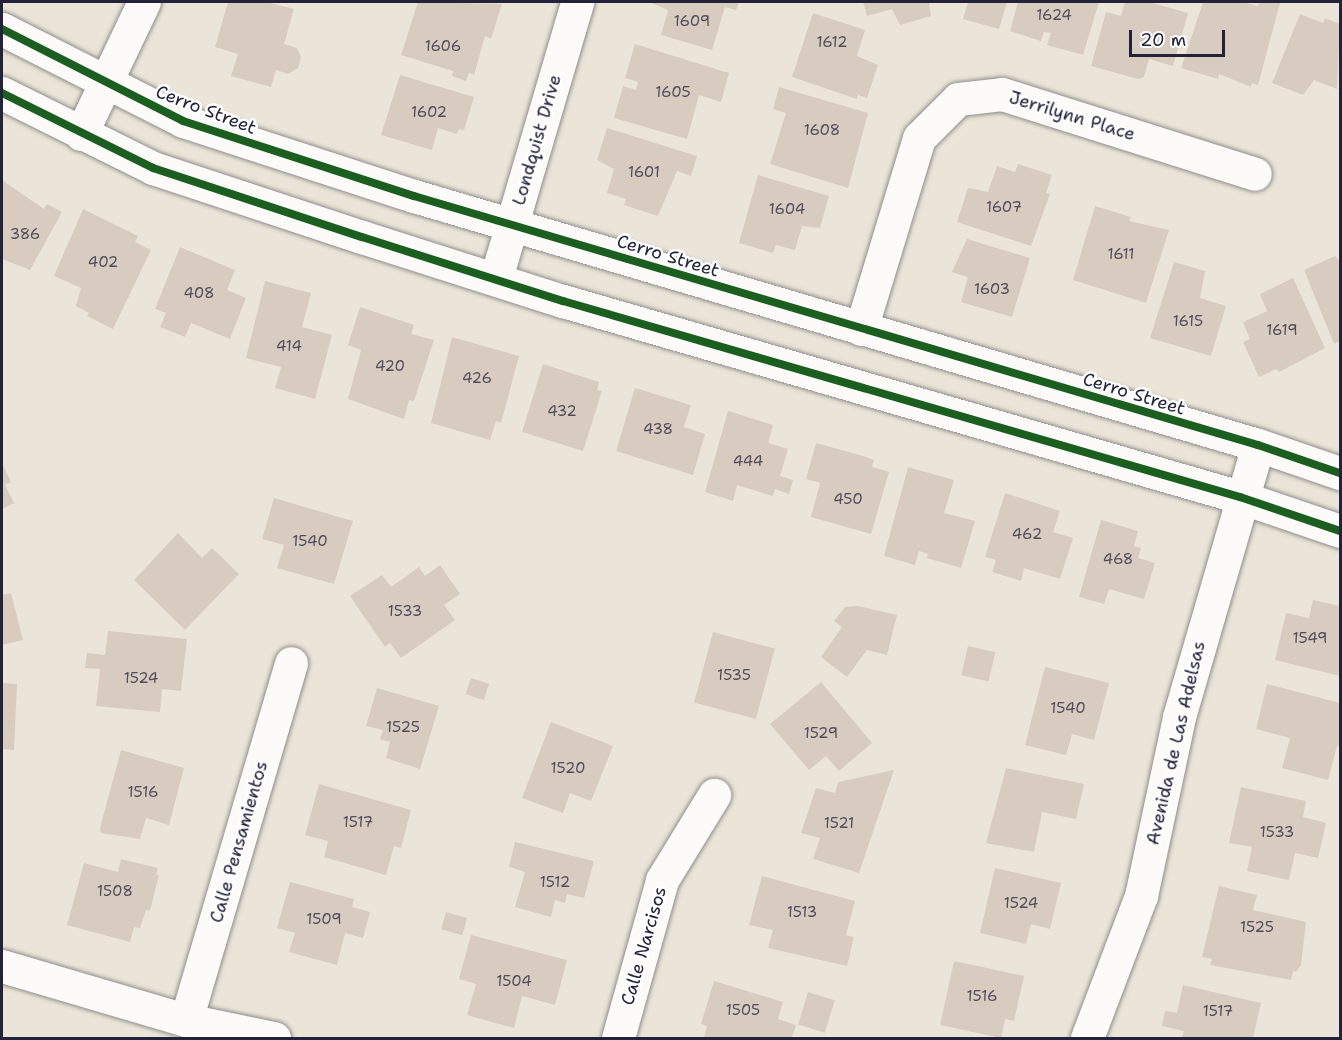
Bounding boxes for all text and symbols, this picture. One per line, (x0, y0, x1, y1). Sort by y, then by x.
house number: 1624 (1036, 7, 1072, 25)
house number: 1609 (674, 13, 710, 31)
scale bar (1132, 18, 1228, 56)
text: 20 m (1140, 28, 1186, 52)
house number: 1612 (816, 34, 848, 52)
house number: 1606 (425, 38, 461, 56)
street label: Londquist Drive (508, 72, 566, 208)
street label: Cerro Street (153, 81, 259, 139)
house number: 1605 (655, 84, 691, 102)
street label: Jerrilynn Place (1006, 87, 1138, 145)
house number: 1602 (411, 104, 447, 122)
house number: 1608 (804, 122, 840, 140)
house number: 1601 (628, 164, 660, 182)
house number: 1607 (986, 199, 1022, 217)
house number: 1604 (769, 201, 805, 219)
house number: 386 (10, 226, 40, 244)
street label: Cerro Street (614, 230, 722, 282)
house number: 1611 (1107, 246, 1135, 264)
house number: 402 (88, 254, 118, 272)
house number: 1603 (974, 281, 1010, 299)
house number: 408 (183, 285, 215, 303)
house number: 1615 (1173, 313, 1203, 331)
house number: 1619 (1266, 322, 1298, 340)
house number: 414 (276, 338, 302, 356)
house number: 420 (375, 358, 405, 376)
street label: Cerro Street (1080, 368, 1188, 420)
house number: 426 (462, 370, 492, 388)
house number: 432 (547, 403, 577, 421)
house number: 438 (643, 421, 673, 439)
house number: 444 (733, 453, 763, 471)
house number: 450 (833, 491, 863, 509)
house number: 462 (1012, 526, 1042, 544)
house number: 1540 (292, 533, 328, 551)
house number: 468 (1103, 551, 1133, 569)
house number: 1533 (388, 603, 422, 621)
house number: 1549 (1292, 630, 1328, 648)
street label: Avenida de Las Adelsas (1142, 639, 1210, 847)
house number: 1535 (717, 667, 751, 685)
house number: 1524 (124, 670, 158, 688)
house number: 1540 (1050, 700, 1086, 718)
house number: 1525 (386, 719, 420, 737)
house number: 1529 (804, 725, 838, 743)
street label: Calle Pensamientos (206, 759, 272, 925)
house number: 1520 (551, 760, 585, 778)
house number: 1516 (128, 784, 158, 802)
house number: 1517 (343, 814, 373, 832)
house number: 1521 (824, 815, 854, 833)
house number: 1533 (1260, 824, 1294, 842)
house number: 1512 (540, 874, 570, 892)
house number: 1508 (97, 883, 133, 901)
street label: Calle Narcisos (617, 884, 671, 1008)
house number: 1524 (1004, 895, 1038, 913)
house number: 1513 (787, 904, 817, 922)
house number: 1509 (306, 911, 342, 929)
house number: 1525 (1240, 919, 1274, 937)
house number: 1504 (496, 973, 532, 991)
house number: 1516 (967, 988, 997, 1006)
house number: 1505 (726, 1002, 760, 1020)
house number: 1517 (1203, 1003, 1233, 1021)

